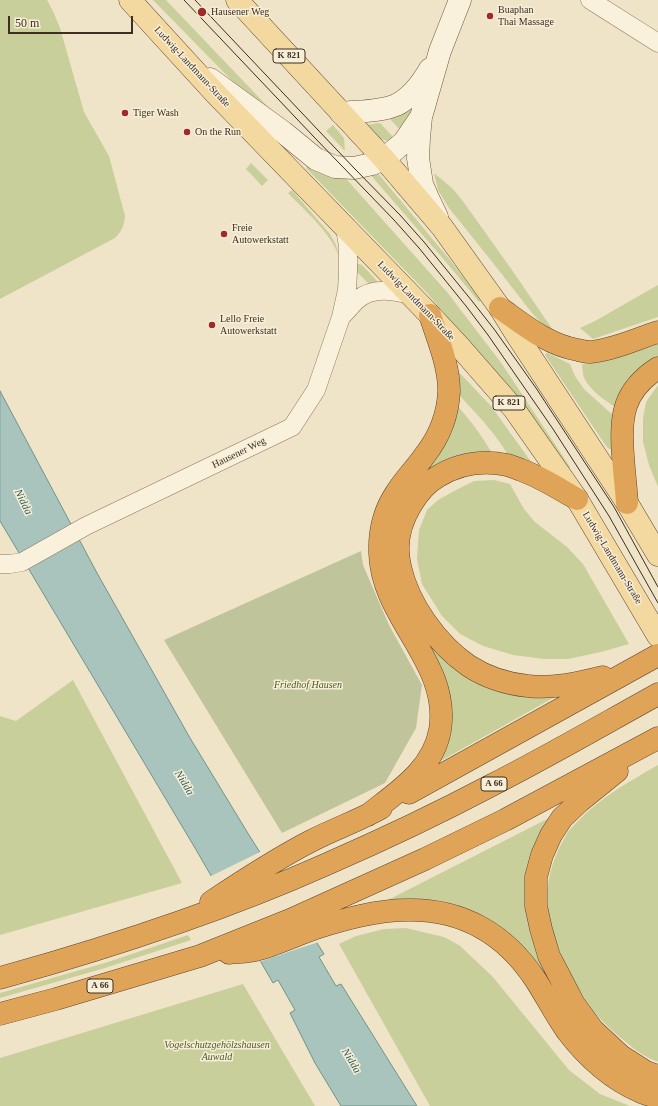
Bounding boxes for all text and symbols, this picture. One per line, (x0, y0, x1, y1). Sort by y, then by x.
place label: Buaphan Thai Massage (498, 4, 554, 28)
marker: Hausener Weg (196, 6, 208, 18)
place label: Hausener Weg (211, 6, 269, 18)
scale bar (10, 8, 135, 34)
marker: Buaphan Thai Massage (485, 11, 495, 21)
text: 50 m (15, 16, 39, 30)
street label: Ludwig-Landmann-Straße (151, 24, 233, 110)
road number: K 821 (273, 49, 305, 63)
place label: Tiger Wash (133, 107, 179, 119)
marker: Tiger Wash (120, 108, 130, 118)
place label: On the Run (195, 126, 241, 138)
marker: On the Run (182, 127, 192, 137)
place label: Freie Autowerkstatt (232, 222, 289, 246)
marker: Freie Autowerkstatt (219, 229, 229, 239)
street label: Ludwig-Landmann-Straße (375, 259, 457, 343)
place label: Lello Freie Autowerkstatt (220, 313, 277, 336)
marker: Lello Freie Autowerkstatt (207, 320, 217, 330)
road number: K 821 (493, 396, 525, 410)
street label: Hausener Weg (210, 435, 268, 471)
water label: Nidda (11, 487, 35, 517)
street label: Ludwig-Landmann-Straße (580, 509, 644, 607)
park label: Friedhof Hausen (274, 679, 342, 691)
water label: Nidda (171, 768, 197, 798)
road number: A 66 (481, 777, 507, 791)
road number: A 66 (87, 979, 113, 993)
park label: Vogelschutzgehölzshausen Auwald (164, 1039, 270, 1062)
water label: Nidda (338, 1046, 364, 1076)

